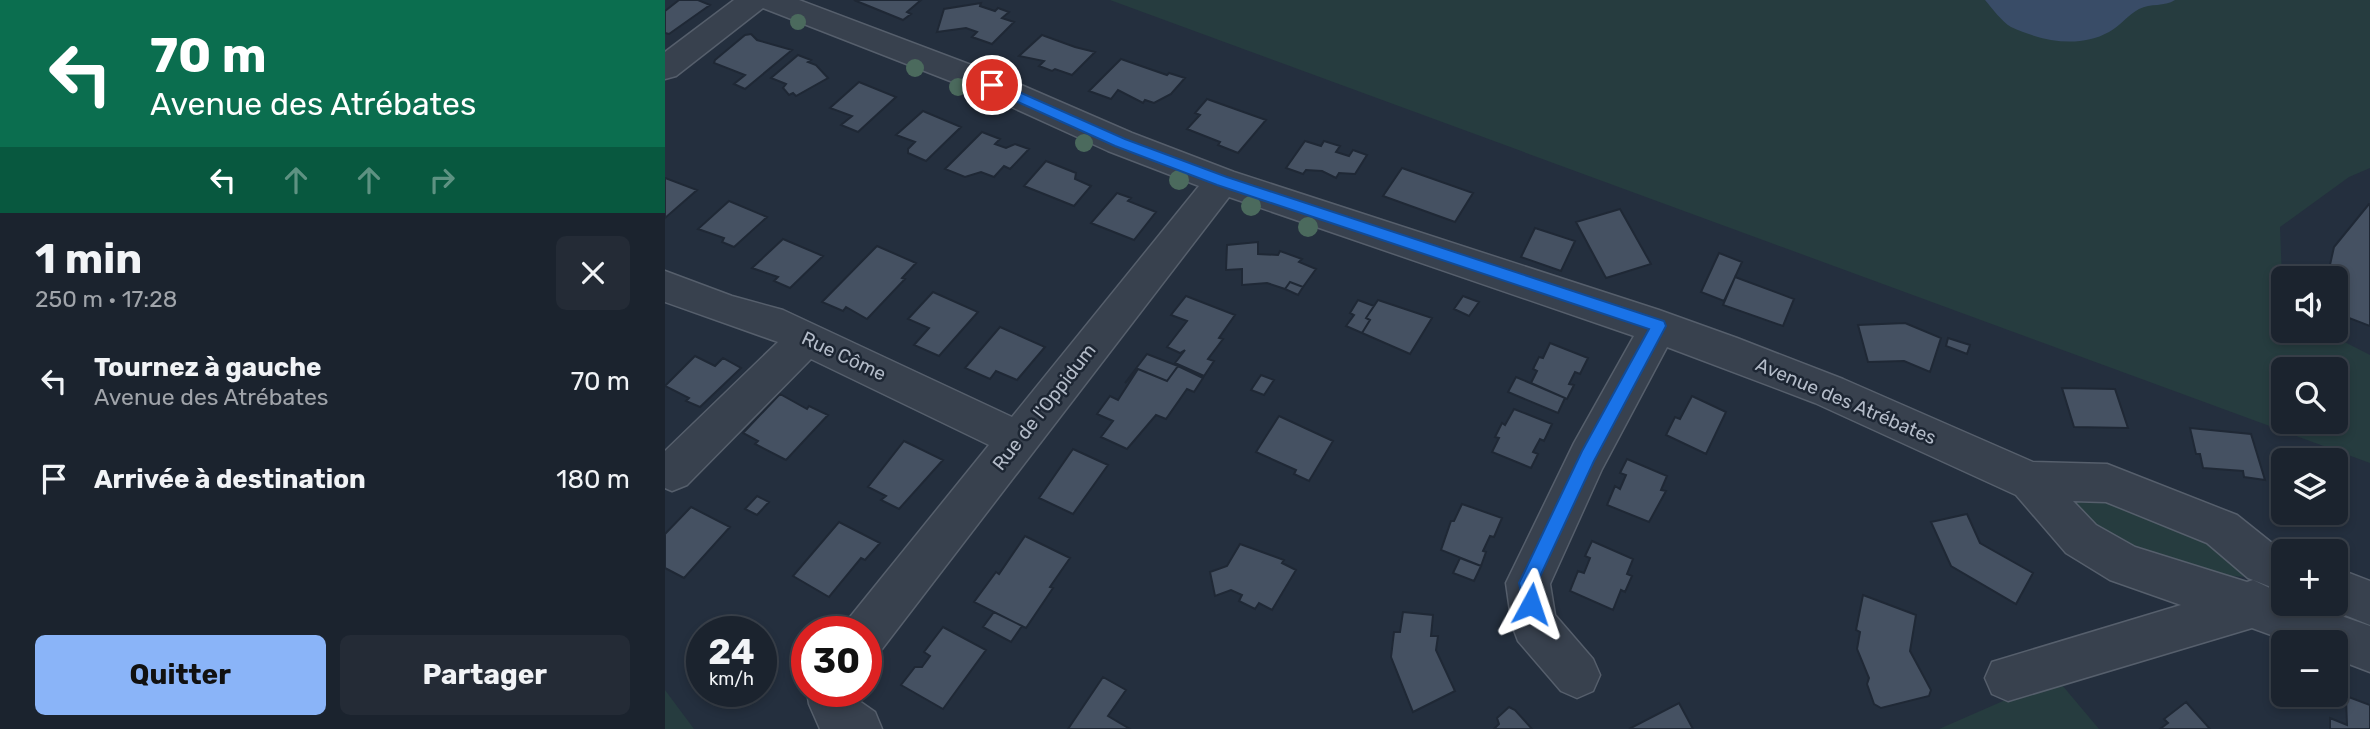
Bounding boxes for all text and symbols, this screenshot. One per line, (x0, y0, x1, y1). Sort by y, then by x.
text: 70 m (150, 26, 267, 84)
icon: left (35, 28, 126, 119)
pin (962, 55, 1022, 115)
icon: arrive (973, 66, 1011, 104)
text: Avenue des Atrébates (150, 85, 476, 123)
icon: left (204, 161, 242, 199)
icon: ahead (277, 161, 315, 199)
icon: ahead (350, 161, 388, 199)
icon: right (423, 161, 461, 199)
text: 1 min (35, 234, 142, 284)
button: close (556, 236, 630, 310)
map controls (2271, 266, 2348, 707)
button: sound (2271, 266, 2348, 343)
text: 250 m · 17:28 (35, 285, 177, 313)
street label: Rue Côme (798, 327, 890, 385)
street label: Rue de l'Oppidum (987, 339, 1101, 475)
text: Tournez à gauche (94, 352, 322, 383)
street label: Avenue des Atrébates (1752, 353, 1940, 449)
button: search (2271, 357, 2348, 434)
icon: left (35, 362, 73, 400)
text: 70 m (571, 366, 630, 397)
text: Avenue des Atrébates (94, 383, 329, 411)
button: layers (2271, 448, 2348, 525)
icon: arrive (35, 460, 73, 498)
text: Arrivée à destination (94, 464, 366, 495)
text: 180 m (556, 464, 630, 495)
button: + (2271, 539, 2348, 616)
position arrow (1494, 567, 1568, 641)
speed limit sign: 30 (791, 616, 882, 707)
button: − (2271, 630, 2348, 707)
text: 24 (708, 631, 755, 673)
button: Quitter (35, 635, 326, 715)
button: Partager (340, 635, 630, 715)
text: km/h (709, 668, 754, 690)

